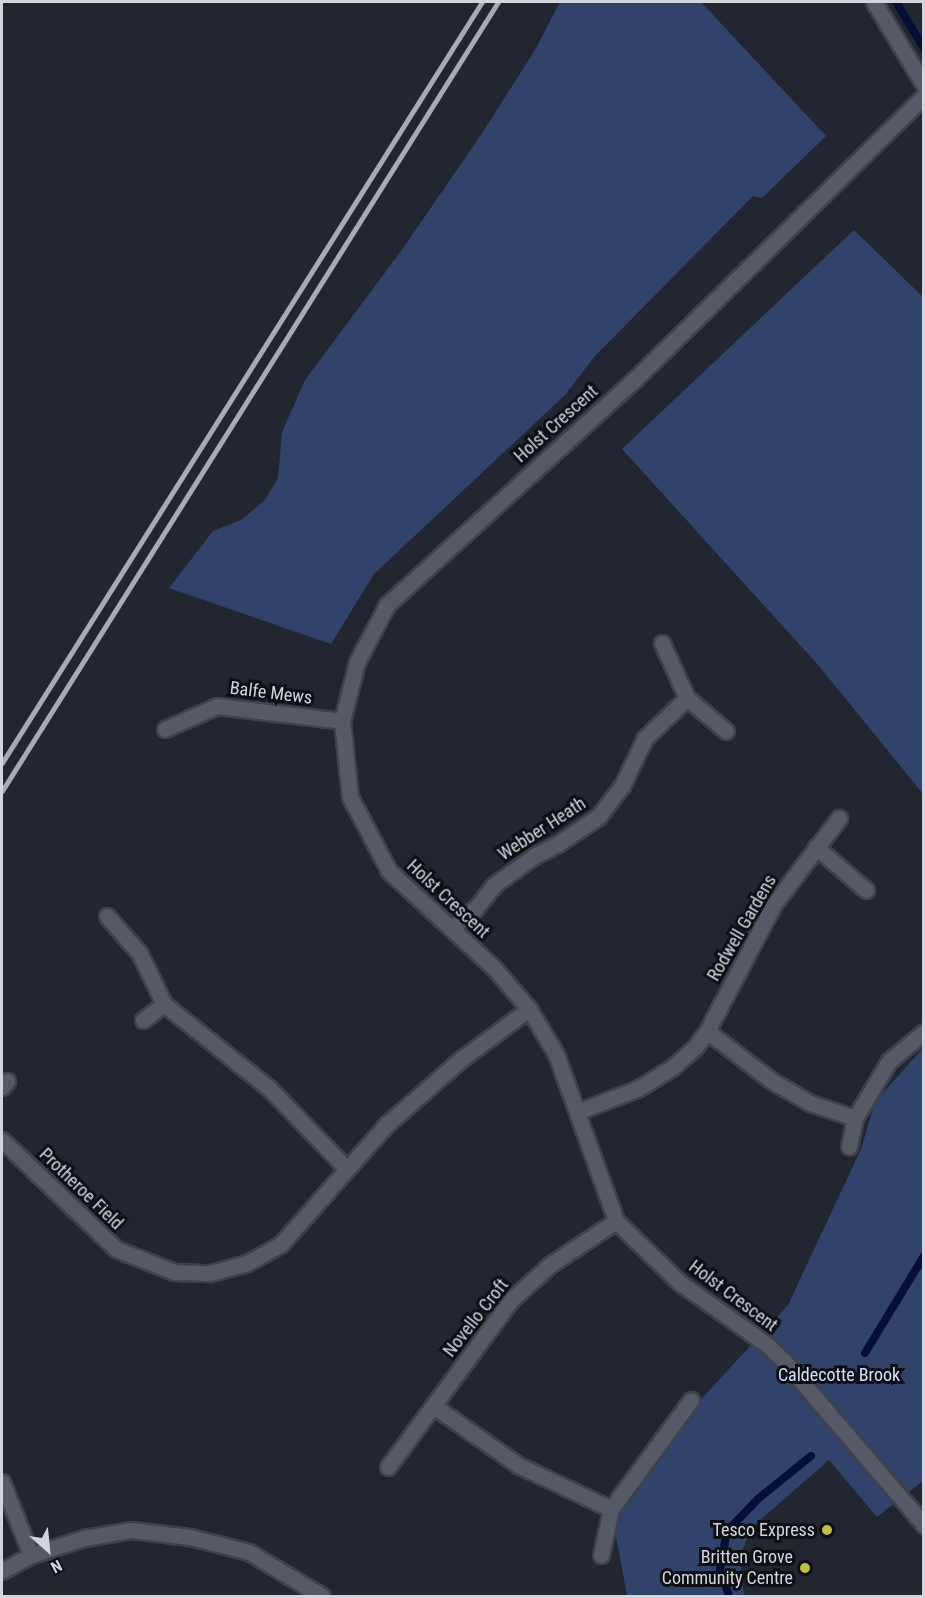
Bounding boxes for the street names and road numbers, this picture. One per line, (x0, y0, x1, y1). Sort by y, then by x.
street label: Holst Crescent (510, 381, 602, 467)
street label: Balfe Mews (229, 677, 313, 709)
street label: Webber Heath (494, 793, 590, 865)
street label: Holst Crescent (402, 855, 494, 943)
street label: Rodwell Gardens (703, 871, 781, 985)
street label: Protheroe Field (35, 1144, 127, 1234)
street label: Holst Crescent (685, 1256, 781, 1336)
street label: Novello Croft (439, 1275, 513, 1361)

